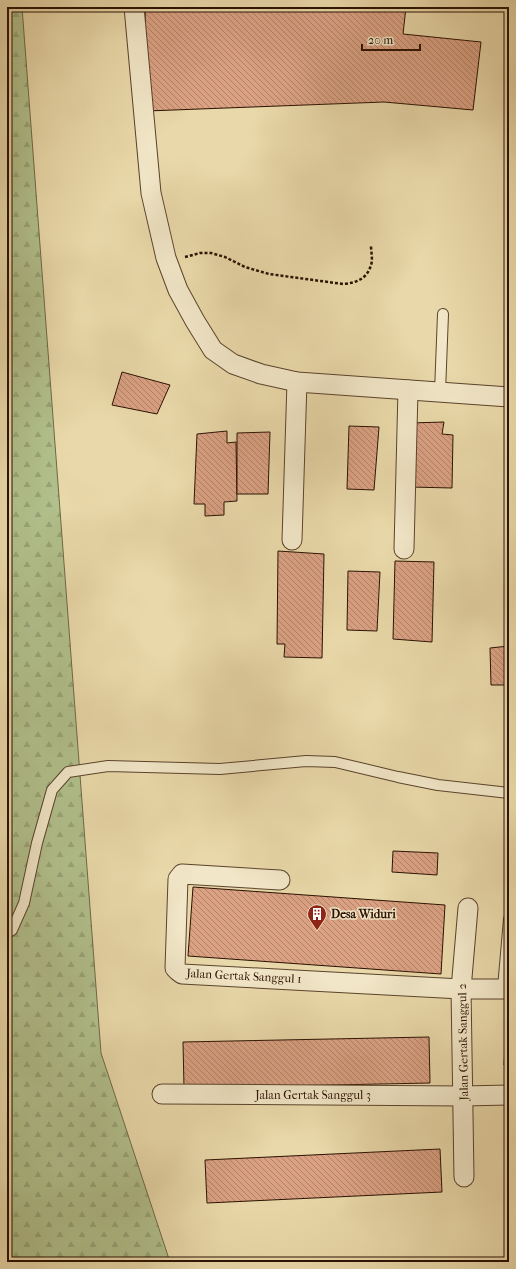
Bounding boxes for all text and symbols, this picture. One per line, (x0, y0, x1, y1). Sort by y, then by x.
scale bar (362, 26, 420, 52)
text: 20 m (368, 33, 393, 47)
building icon: Desa Widuri (306, 903, 328, 931)
place label: Desa Widuri (331, 907, 396, 921)
street label: Jalan Gertak Sanggul 1 (185, 966, 302, 986)
street label: Jalan Gertak Sanggul 2 (455, 983, 471, 1102)
street label: Jalan Gertak Sanggul 3 (254, 1088, 371, 1102)

